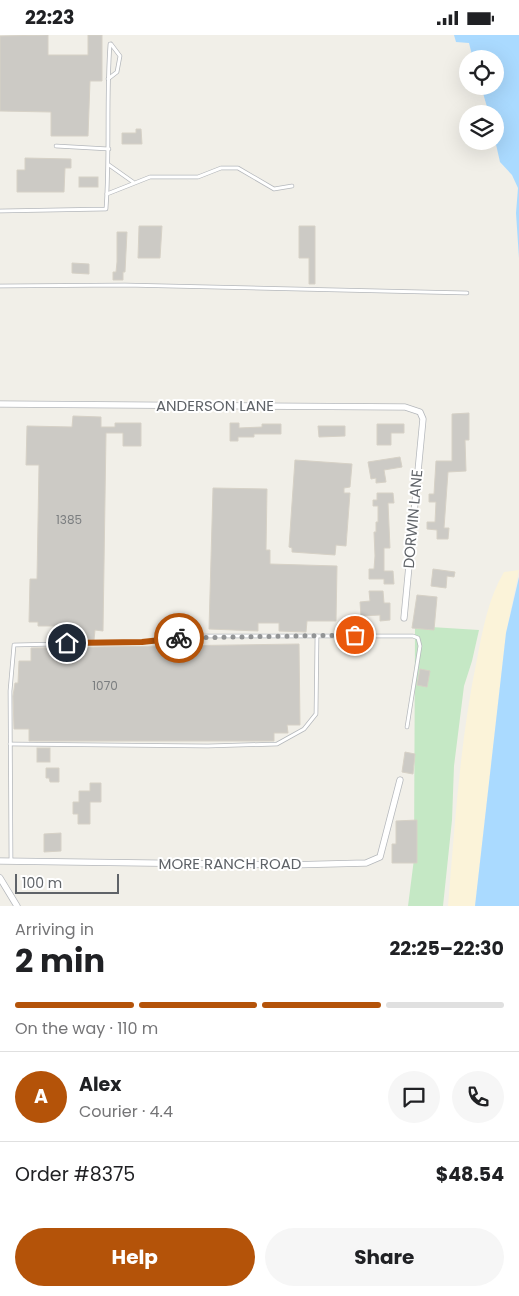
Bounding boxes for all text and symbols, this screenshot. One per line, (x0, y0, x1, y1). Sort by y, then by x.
text: 22:23 (25, 4, 74, 31)
map controls (459, 50, 504, 150)
button: locate (459, 50, 504, 95)
button: layers (459, 105, 504, 150)
street label: ANDERSON LANE (156, 395, 274, 416)
street label: DORWIN LANE (398, 469, 427, 569)
house number: 1385 (56, 511, 82, 528)
courier (154, 613, 204, 663)
pin (334, 614, 376, 656)
icon: bag (341, 621, 369, 649)
pin (46, 622, 88, 664)
icon: bike (165, 624, 193, 652)
icon: home (53, 629, 81, 657)
house number: 1070 (92, 677, 118, 694)
street label: MORE RANCH ROAD (159, 853, 301, 874)
scale bar (15, 871, 119, 894)
text: 100 m (22, 873, 62, 893)
text: Arriving in (15, 918, 94, 941)
text: 22:25–22:30 (390, 935, 504, 962)
text: 2 min (15, 938, 105, 983)
text: On the way · 110 m (15, 1017, 158, 1040)
text: Alex (79, 1071, 121, 1098)
button: chat (388, 1071, 440, 1123)
button: phone (452, 1071, 504, 1123)
text: A (34, 1083, 48, 1110)
text: Courier · 4.4 (79, 1100, 173, 1123)
text: Order #8375 (15, 1161, 135, 1188)
text: $48.54 (436, 1161, 504, 1188)
button: Help (15, 1228, 255, 1286)
button: Share (265, 1228, 504, 1286)

